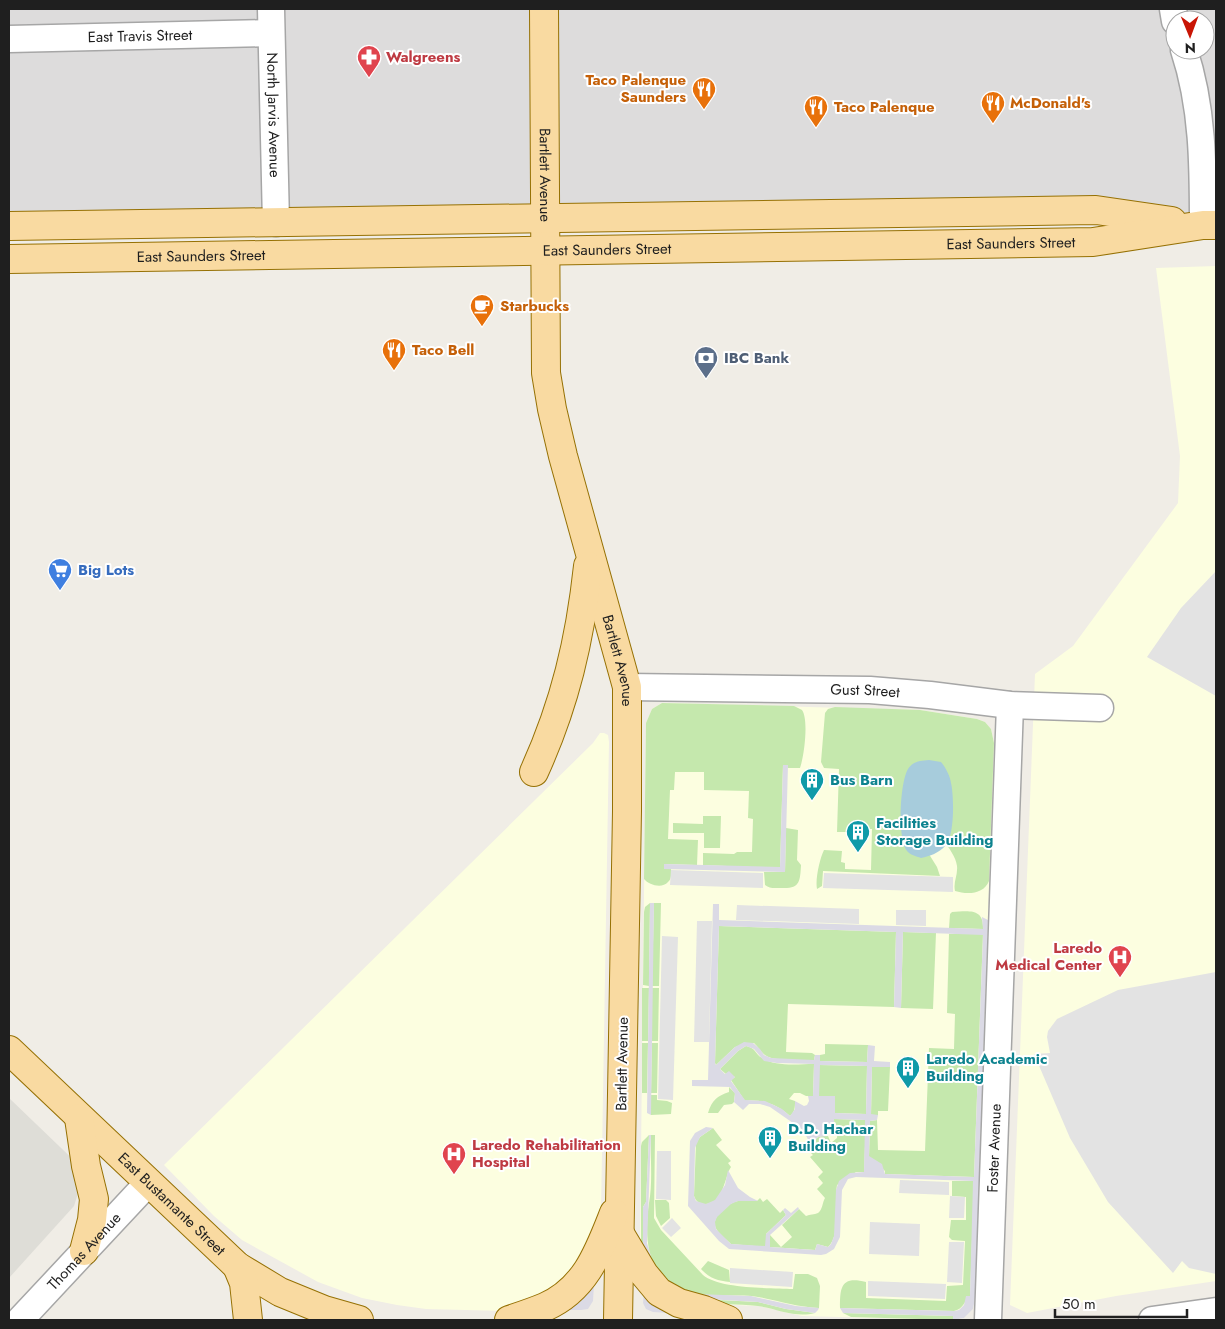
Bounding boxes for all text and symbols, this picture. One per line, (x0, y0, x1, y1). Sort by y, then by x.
north arrow (1165, 10, 1215, 60)
street label: East Travis Street (87, 24, 193, 48)
text: N (1184, 38, 1196, 58)
pharmacy icon: Walgreens (356, 44, 382, 78)
place label: Walgreens (386, 46, 461, 68)
street label: North Jarvis Avenue (261, 52, 286, 178)
place label: Taco Palenque Saunders (586, 69, 686, 108)
restaurant icon: Taco Palenque Saunders (691, 76, 717, 110)
restaurant icon: McDonald's (980, 90, 1006, 124)
place label: McDonald's (1010, 92, 1091, 114)
restaurant icon: Taco Palenque (803, 94, 829, 128)
place label: Taco Palenque (834, 96, 935, 118)
street label: Bartlett Avenue (534, 128, 556, 222)
street label: East Saunders Street (946, 231, 1076, 255)
street label: East Saunders Street (542, 238, 672, 262)
street label: East Saunders Street (136, 244, 266, 268)
cafe icon: Starbucks (469, 293, 495, 327)
place label: Starbucks (500, 295, 569, 317)
restaurant icon: Taco Bell (381, 337, 407, 371)
place label: Taco Bell (412, 339, 474, 361)
bank icon: IBC Bank (693, 345, 719, 379)
place label: IBC Bank (724, 347, 789, 369)
supermarket icon: Big Lots (47, 557, 73, 591)
place label: Big Lots (78, 559, 134, 581)
street label: Bartlett Avenue (597, 612, 639, 707)
street label: Gust Street (830, 679, 901, 703)
building icon: Bus Barn (799, 767, 825, 801)
place label: Bus Barn (830, 769, 893, 791)
place label: Facilities Storage Building (876, 812, 993, 851)
building icon: Facilities Storage Building (845, 819, 871, 853)
place label: Laredo Medical Center (995, 937, 1103, 976)
hospital icon: Laredo Medical Center (1107, 944, 1133, 978)
street label: Bartlett Avenue (610, 1017, 634, 1111)
place label: Laredo Academic Building (926, 1048, 1047, 1087)
building icon: Laredo Academic Building (895, 1055, 921, 1089)
street label: Foster Avenue (982, 1103, 1007, 1193)
place label: D.D. Hachar Building (788, 1118, 874, 1157)
building icon: D.D. Hachar Building (757, 1125, 783, 1159)
place label: Laredo Rehabilitation Hospital (472, 1134, 621, 1173)
hospital icon: Laredo Rehabilitation Hospital (441, 1141, 467, 1175)
street label: East Bustamante Street (113, 1147, 231, 1261)
street label: Thomas Avenue (42, 1207, 126, 1295)
scale bar (1055, 1286, 1188, 1318)
text: 50 m (1062, 1293, 1096, 1315)

